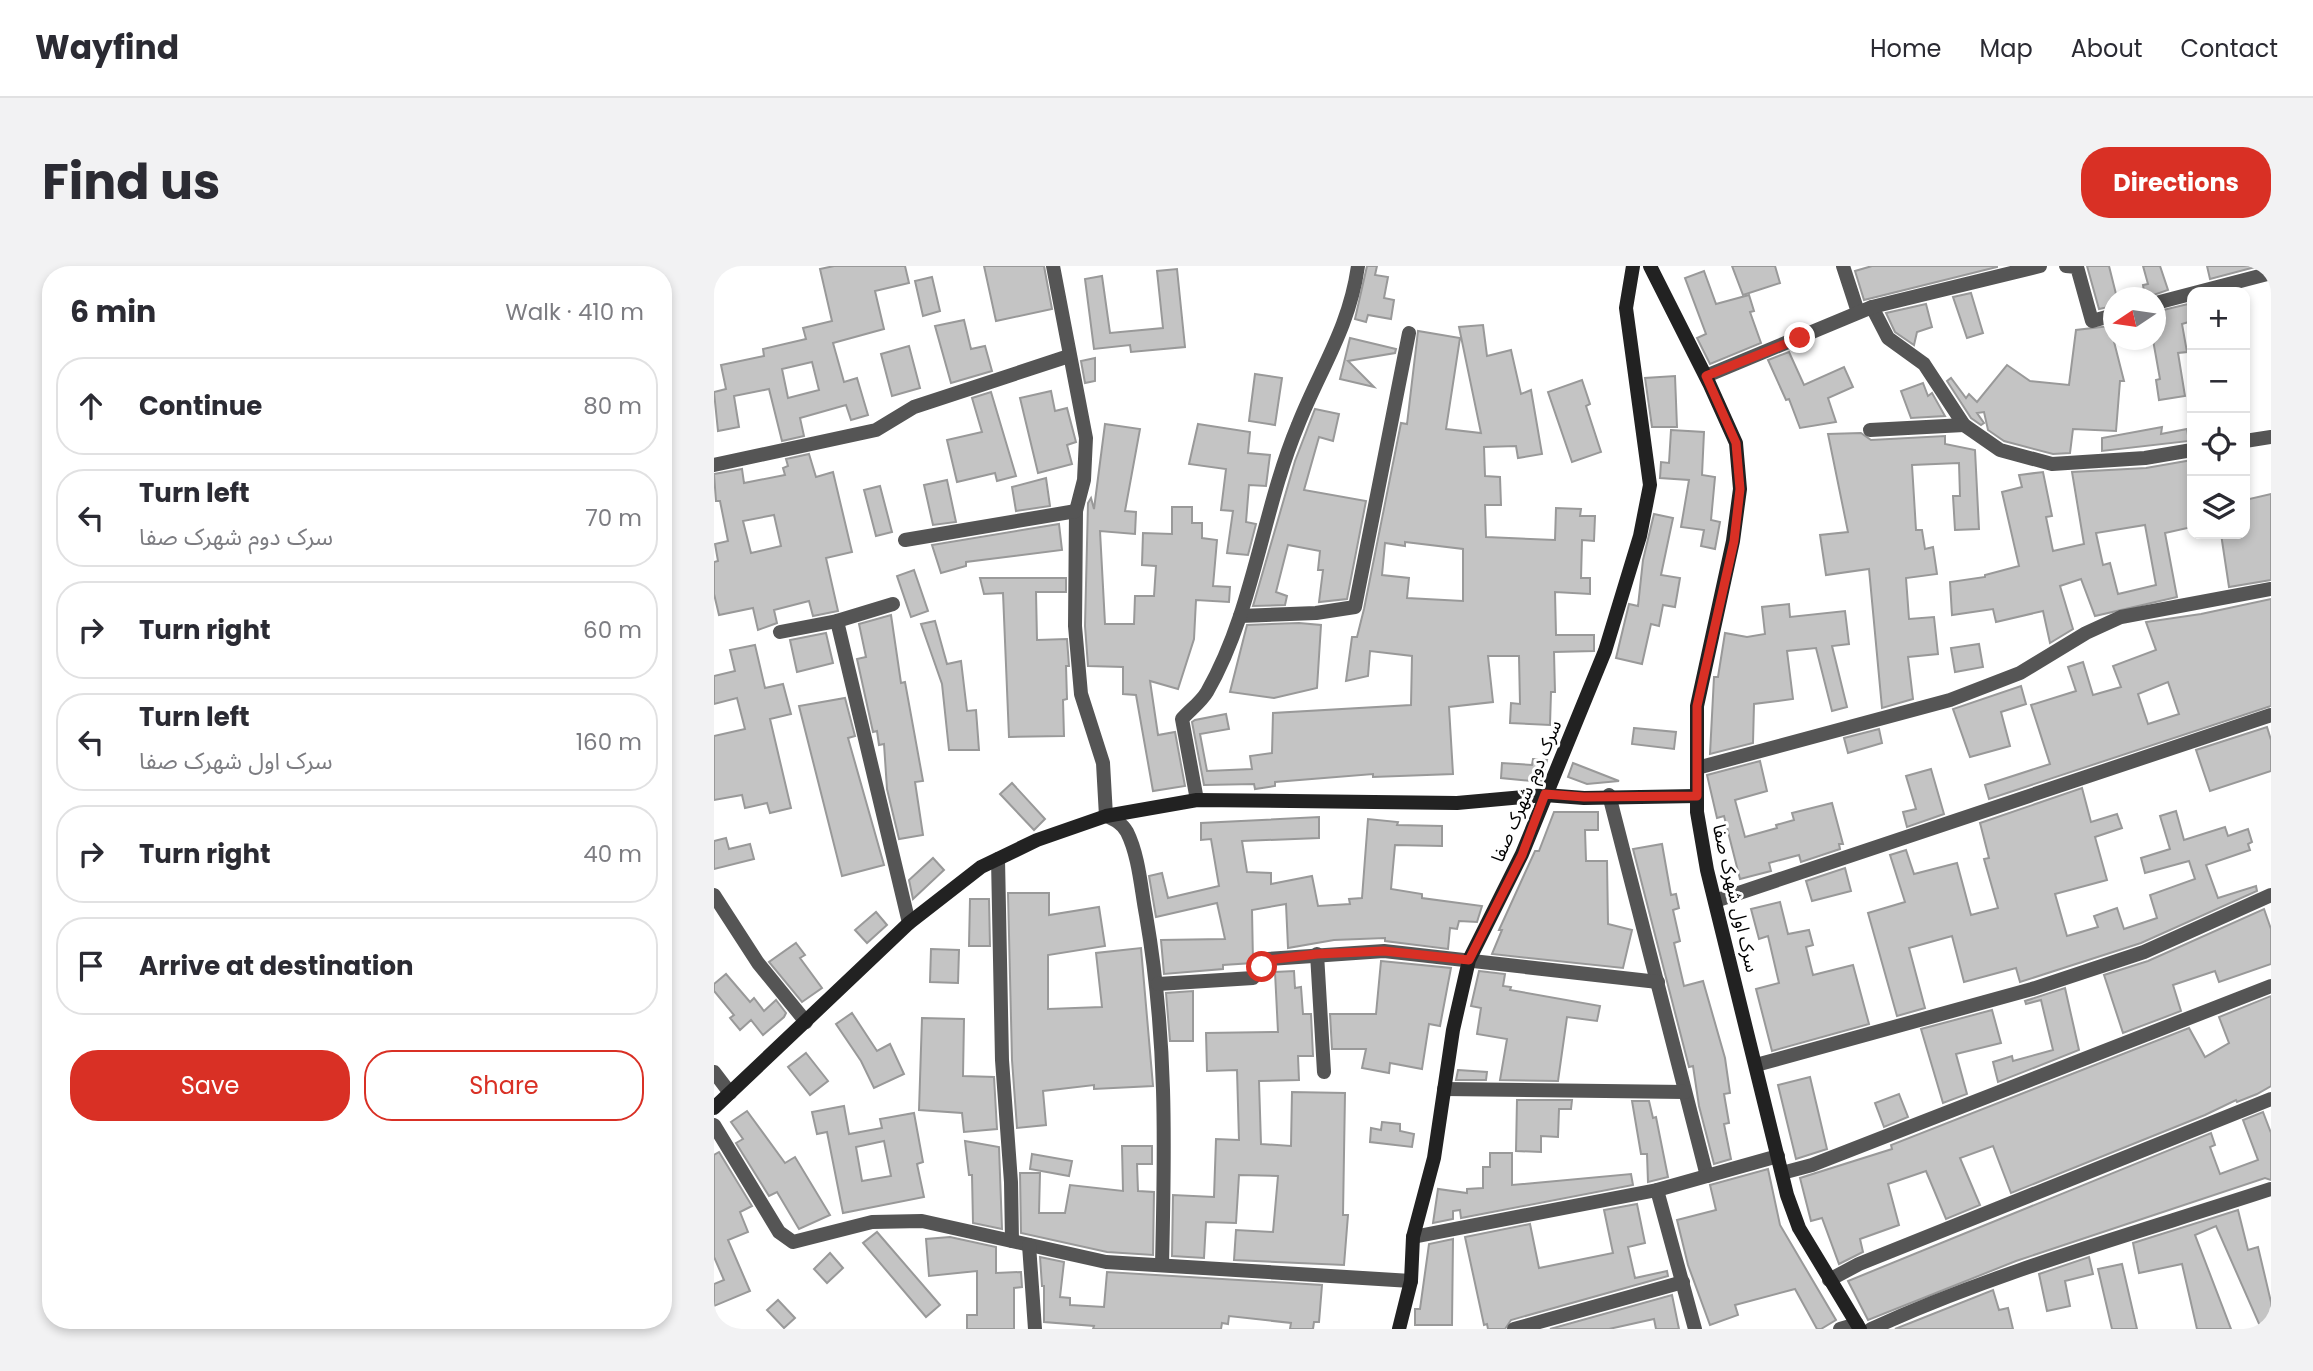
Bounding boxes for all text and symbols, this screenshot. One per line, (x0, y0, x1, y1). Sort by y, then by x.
text: Wayfind (35, 24, 179, 71)
text: Home (1870, 32, 1942, 65)
text: Map (1980, 32, 2033, 65)
text: About (2071, 32, 2142, 65)
text: Contact (2180, 32, 2278, 65)
button: Directions (2081, 147, 2271, 218)
text: Find us (42, 148, 220, 216)
north arrow (2103, 287, 2166, 350)
map controls (2187, 287, 2250, 539)
button: + (2187, 287, 2250, 350)
text: 6 min (70, 290, 156, 333)
text: Walk · 410 m (505, 296, 644, 328)
route end (1784, 322, 1815, 353)
button: − (2187, 350, 2250, 413)
icon: ahead (72, 387, 110, 425)
text: Continue (139, 388, 262, 424)
text: 80 m (583, 390, 642, 422)
button: locate (2187, 413, 2250, 476)
text: Turn left (139, 475, 250, 511)
button: layers (2187, 476, 2250, 539)
icon: left (72, 499, 110, 537)
text: 70 m (585, 502, 642, 534)
text: سرک دوم شهرک صفا (139, 521, 333, 553)
icon: right (72, 611, 110, 649)
text: Turn right (139, 612, 271, 648)
text: 60 m (583, 614, 642, 646)
text: Turn left (139, 699, 250, 735)
street label: سرک دوم شهرک صفا (1485, 716, 1569, 867)
icon: left (72, 723, 110, 761)
text: 160 m (576, 726, 642, 758)
text: سرک اول شهرک صفا (139, 745, 332, 777)
street label: سرک اول شهرک صفا (1707, 821, 1765, 975)
icon: right (72, 835, 110, 873)
text: Turn right (139, 836, 271, 872)
text: 40 m (583, 838, 642, 870)
icon: arrive (72, 947, 110, 985)
text: Arrive at destination (139, 948, 414, 984)
route start (1246, 951, 1277, 982)
button: Save (70, 1050, 350, 1121)
button: Share (364, 1050, 644, 1121)

